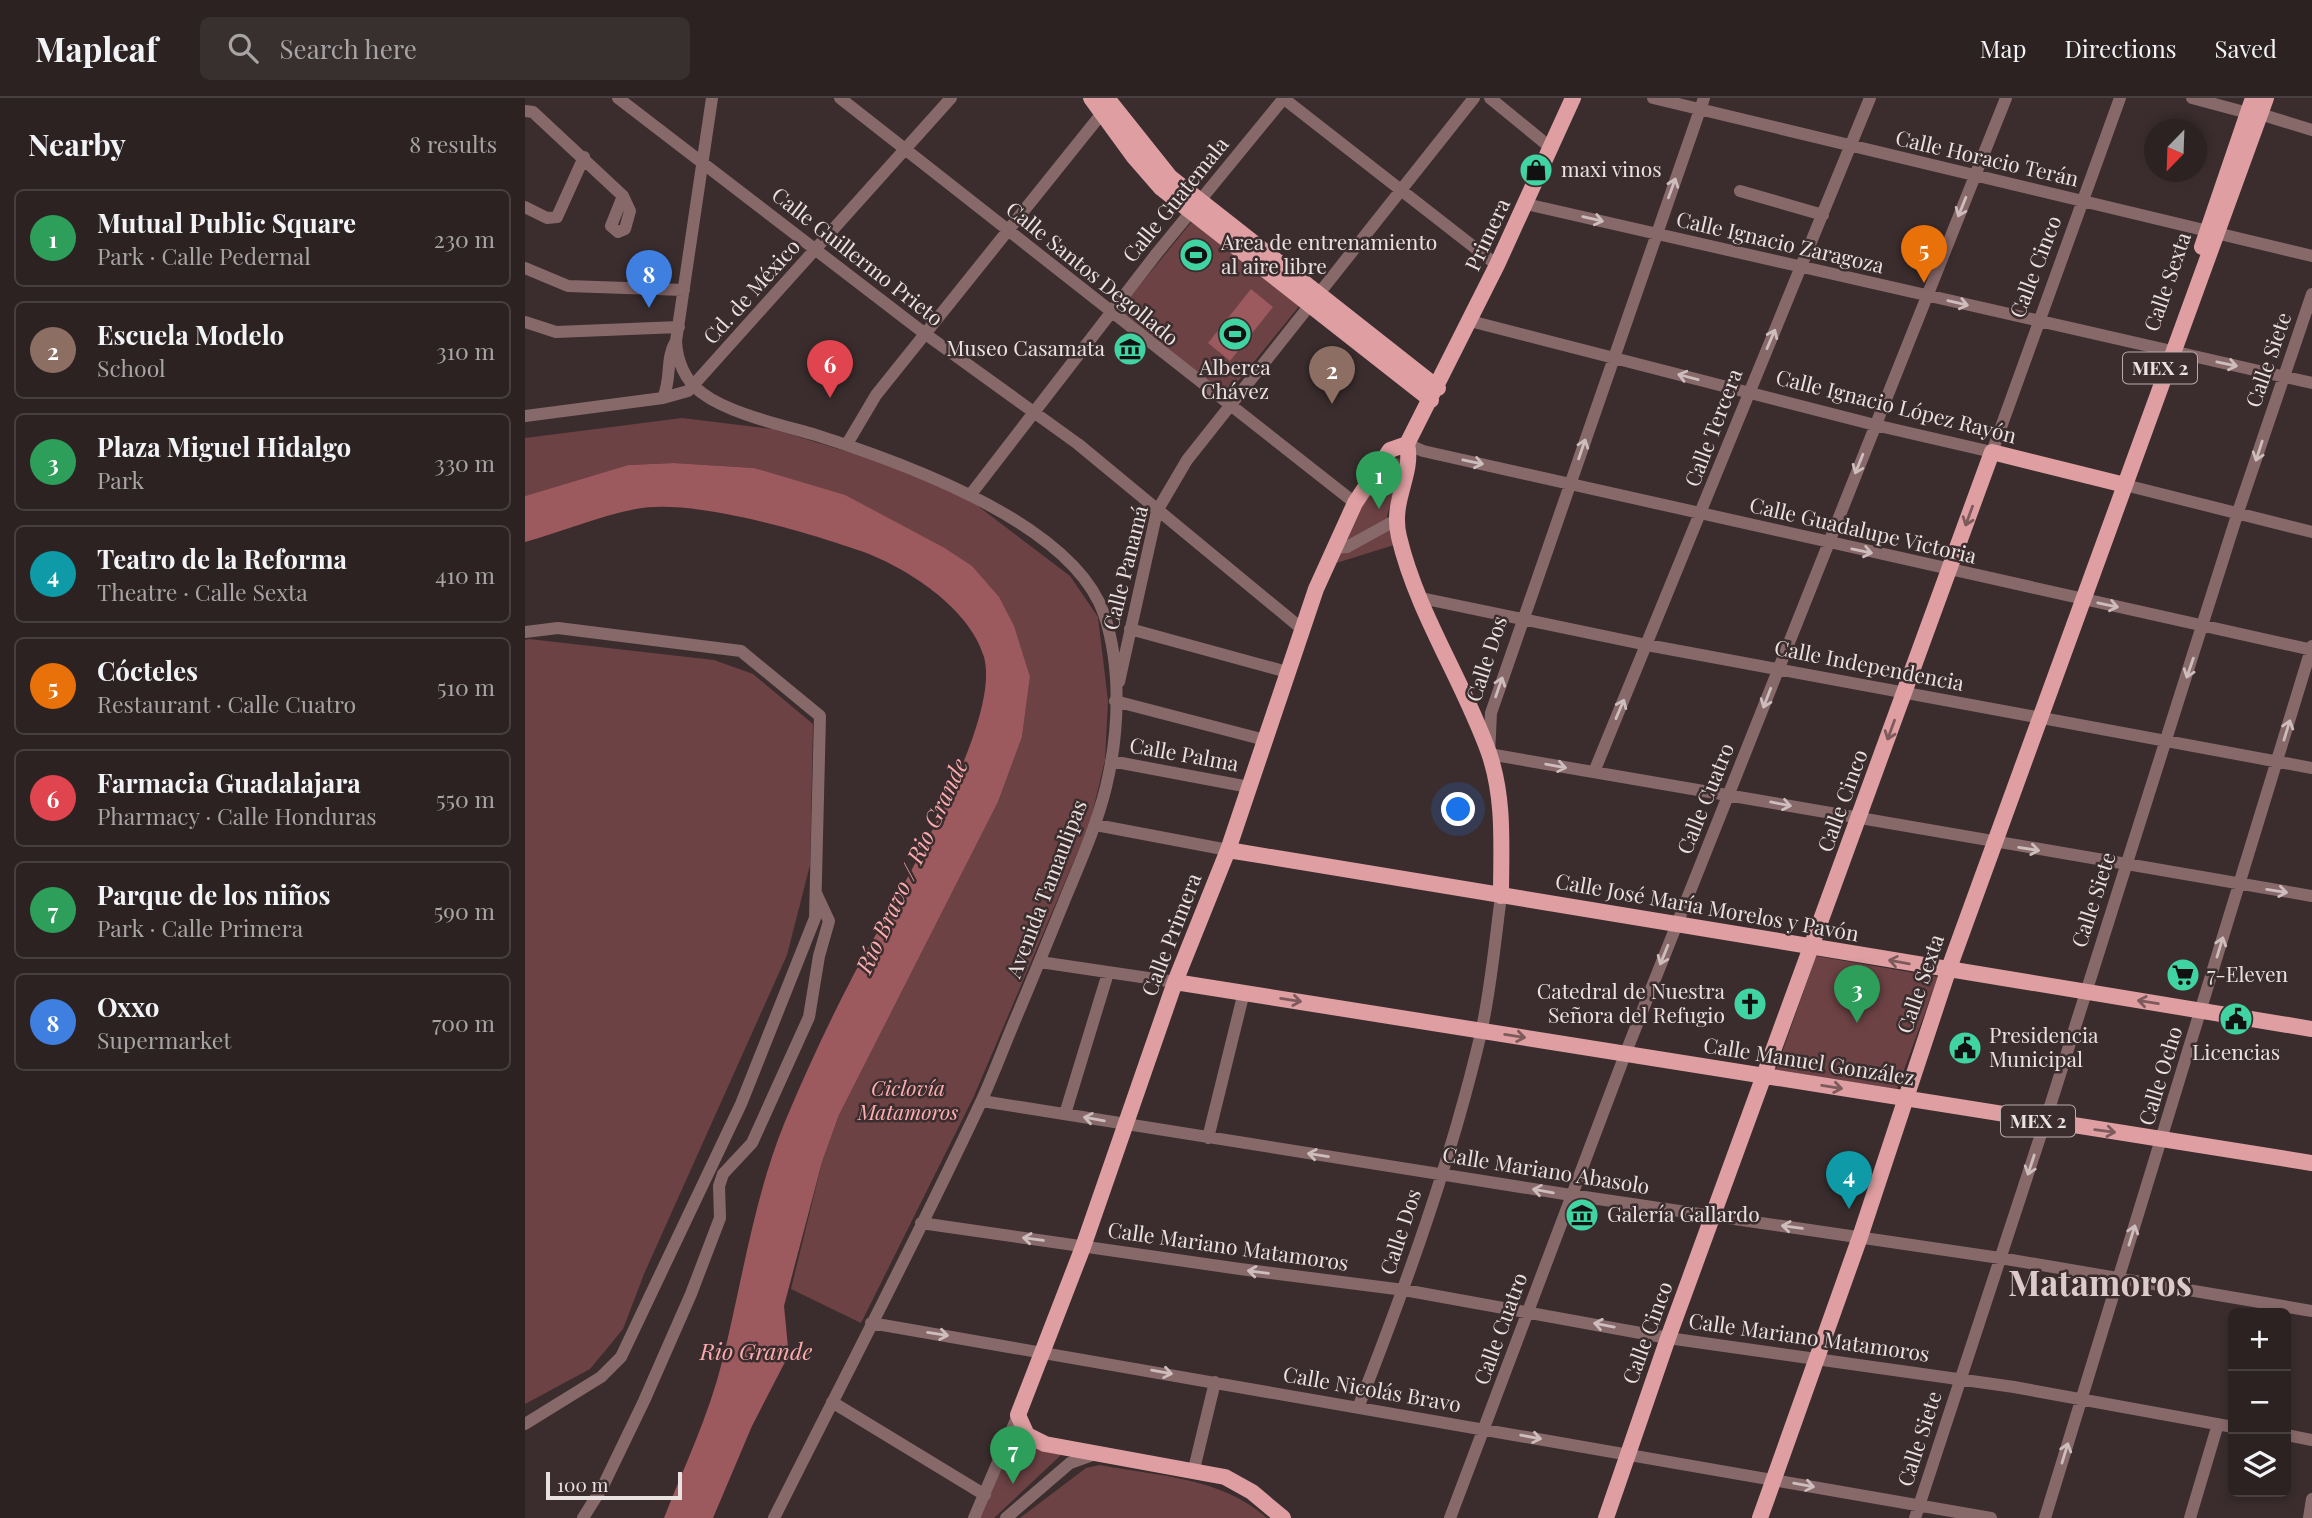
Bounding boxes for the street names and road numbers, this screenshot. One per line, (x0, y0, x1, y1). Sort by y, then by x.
street label: Calle Horacio Terán (1893, 122, 2082, 192)
street label: Calle Guatemala (1115, 130, 1234, 267)
street label: Calle Guillermo Prieto (767, 180, 950, 331)
street label: Primera (1457, 193, 1515, 275)
street label: Calle Santos Degollado (1001, 194, 1185, 351)
street label: Calle Ignacio Zaragoza (1674, 204, 1888, 279)
street label: Calle Cinco (2002, 211, 2066, 321)
street label: Calle Sexta (2136, 228, 2196, 335)
street label: Cd. de México (696, 232, 805, 349)
street label: Calle Siete (2238, 308, 2296, 411)
road number: MEX 2 (2123, 352, 2197, 384)
street label: Calle Ignacio López Rayón (1773, 362, 2020, 449)
street label: Calle Tercera (1677, 364, 1748, 490)
street label: Calle Guadalupe Victoria (1747, 489, 1980, 569)
street label: Calle Panamá (1095, 502, 1153, 633)
street label: Calle Dos (1458, 612, 1512, 705)
street label: Calle Independencia (1772, 632, 1967, 696)
street label: Calle Palma (1128, 730, 1242, 776)
street label: Calle Cuatro (1669, 739, 1739, 858)
street label: Calle Cinco (1810, 745, 1873, 856)
street label: Avenida Tamaulipas (998, 795, 1092, 982)
street label: Calle Siete (2064, 848, 2121, 951)
street label: Calle José María Morelos y Pavón (1553, 866, 1862, 947)
street label: Calle Primera (1134, 868, 1207, 1000)
street label: Calle Sexta (1889, 930, 1949, 1037)
street label: Calle Ocho (2131, 1022, 2187, 1128)
street label: Calle Manuel González (1702, 1029, 1917, 1091)
road number: MEX 2 (2001, 1105, 2075, 1136)
street label: Calle Mariano Abasolo (1441, 1139, 1652, 1199)
street label: Calle Dos (1372, 1185, 1426, 1278)
street label: Calle Mariano Matamoros (1106, 1214, 1351, 1276)
street label: Calle Cuatro (1466, 1268, 1532, 1388)
street label: Calle Cinco (1615, 1277, 1678, 1388)
street label: Calle Mariano Matamoros (1687, 1305, 1932, 1367)
street label: Calle Nicolás Bravo (1281, 1359, 1463, 1417)
street label: Calle Siete (1890, 1387, 1947, 1490)

